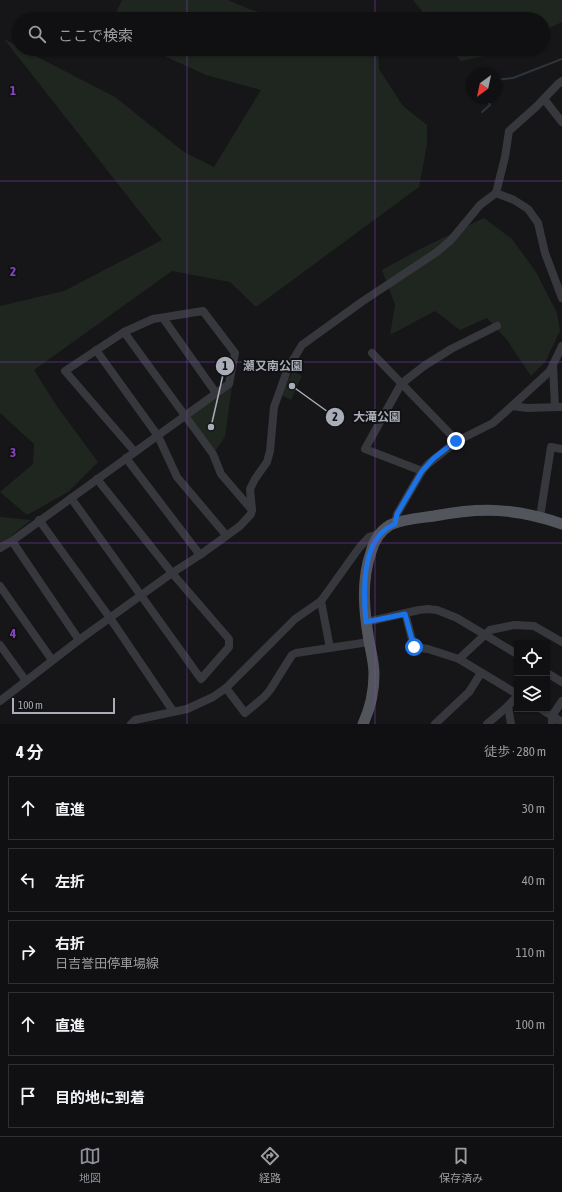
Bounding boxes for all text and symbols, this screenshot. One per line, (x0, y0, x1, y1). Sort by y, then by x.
search box (12, 12, 550, 56)
icon: search (26, 23, 48, 45)
text: ここで検索 (58, 27, 133, 44)
north arrow (466, 68, 502, 104)
text: 1 (10, 83, 16, 98)
text: 2 (10, 264, 16, 279)
callout: 瀬又南公園 (215, 354, 311, 378)
text: 1 (222, 359, 228, 373)
text: 瀬又南公園 (243, 359, 303, 373)
callout: 大滝公園 (325, 405, 409, 429)
text: 2 (332, 410, 338, 424)
text: 大滝公園 (353, 410, 401, 424)
route end (447, 432, 465, 450)
text: 3 (10, 445, 16, 460)
text: 4 (9, 626, 16, 641)
route start (405, 638, 423, 656)
map controls (514, 640, 550, 712)
button: locate (514, 640, 550, 676)
button: layers (514, 676, 550, 712)
scale bar (12, 696, 115, 715)
text: 100 m (18, 699, 43, 711)
text: 4 分 (16, 742, 43, 762)
text: 徒歩 · 280 m (484, 744, 546, 759)
icon: ahead (17, 797, 39, 819)
text: 直進 (55, 801, 85, 818)
text: 30 m (522, 801, 545, 816)
icon: left (17, 869, 39, 891)
text: 左折 (55, 873, 85, 890)
text: 40 m (522, 873, 545, 888)
text: 右折 (55, 935, 85, 952)
icon: right (17, 941, 39, 963)
text: 110 m (516, 945, 545, 960)
text: 日吉誉田停車場線 (55, 956, 159, 971)
icon: ahead (17, 1013, 39, 1035)
text: 直進 (55, 1017, 85, 1034)
text: 100 m (516, 1017, 545, 1032)
icon: arrive (17, 1085, 39, 1107)
text: 目的地に到着 (55, 1089, 145, 1106)
tab: 地図 (79, 1145, 101, 1185)
tab: 経路 (259, 1145, 281, 1185)
tab: 保存済み (439, 1145, 483, 1185)

